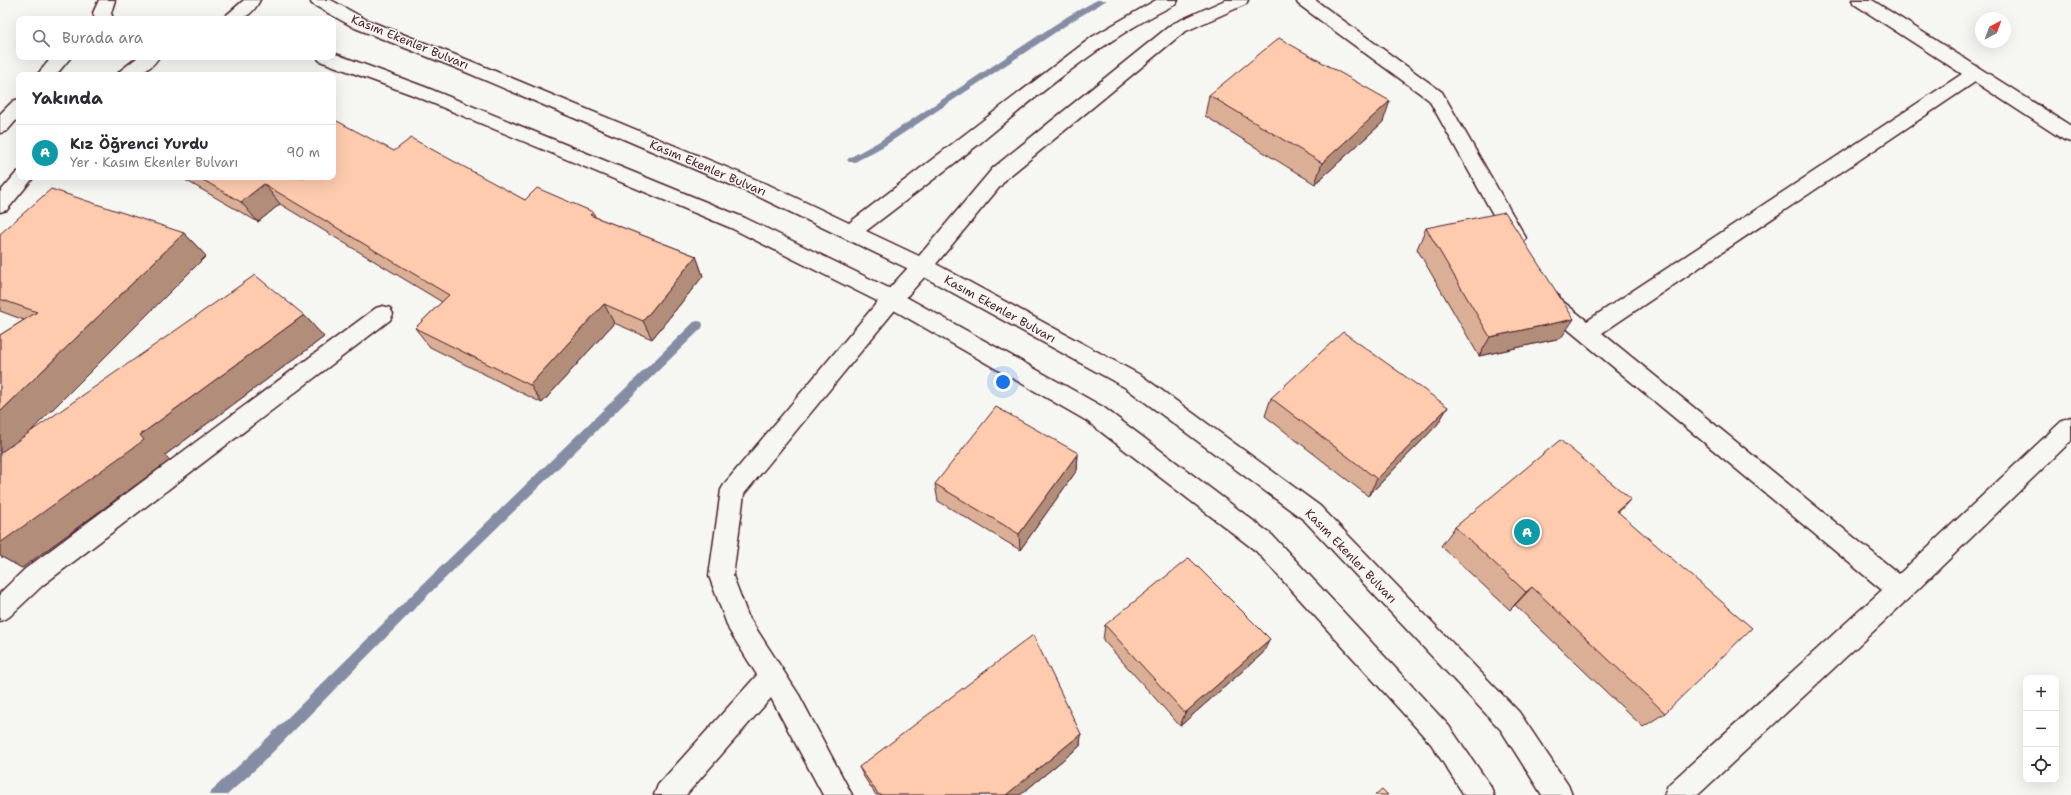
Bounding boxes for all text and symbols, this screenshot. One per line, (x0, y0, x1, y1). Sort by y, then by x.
street label: Kasım Ekenler Bulvarı (349, 11, 471, 73)
north arrow (1975, 12, 2011, 48)
search box (16, 16, 336, 60)
icon: search (30, 27, 52, 49)
text: Burada ara (62, 28, 143, 48)
text: Yakında (32, 87, 103, 109)
text: Kız Öğrenci Yurdu (70, 134, 209, 154)
street label: Kasım Ekenler Bulvarı (647, 136, 769, 200)
text: A (40, 144, 50, 161)
text: 90 m (286, 144, 320, 161)
text: Yer · Kasım Ekenler Bulvarı (70, 154, 238, 171)
street label: Kasım Ekenler Bulvarı (941, 272, 1059, 346)
your location (993, 372, 1013, 392)
street label: Kasım Ekenler Bulvarı (1302, 505, 1400, 607)
pin: A (1514, 517, 1540, 547)
map controls (2023, 675, 2059, 783)
button: + (2023, 675, 2059, 711)
button: − (2023, 711, 2059, 747)
button: locate (2023, 747, 2059, 783)

